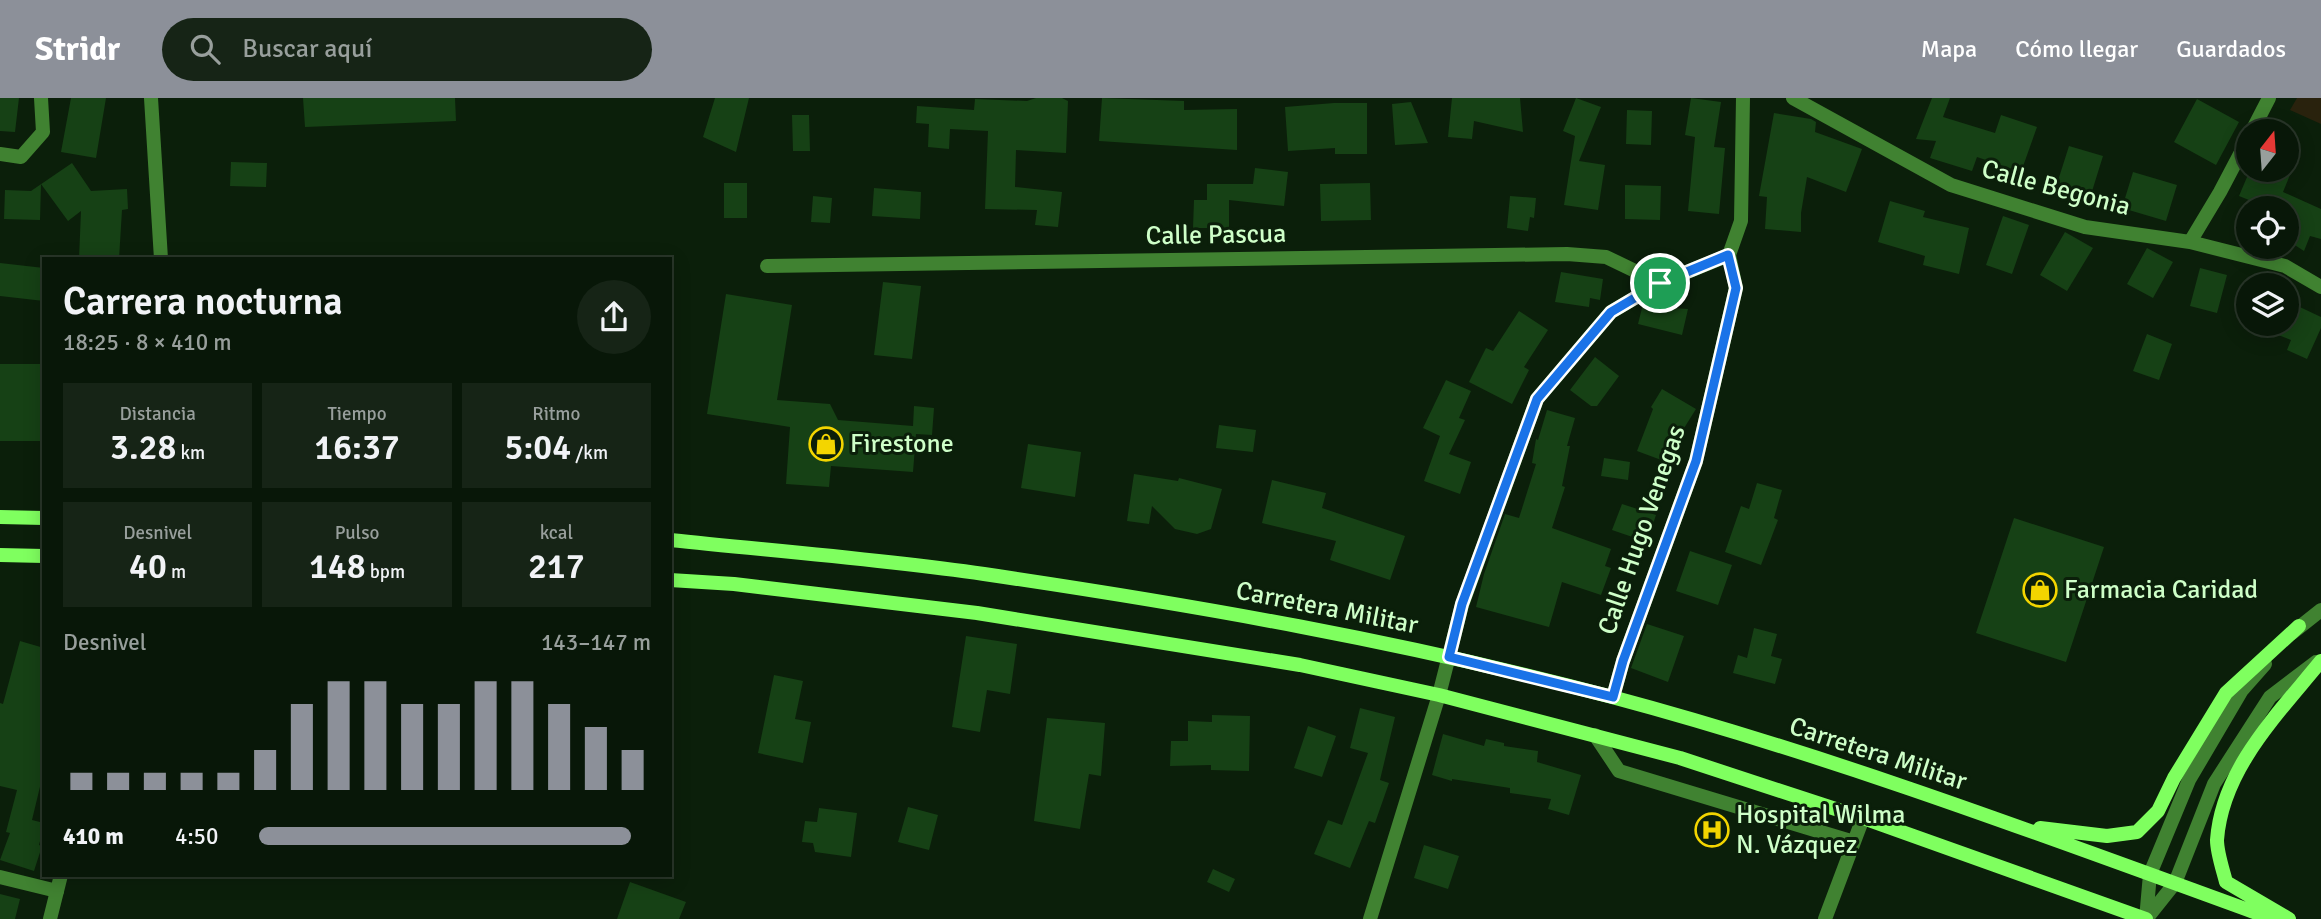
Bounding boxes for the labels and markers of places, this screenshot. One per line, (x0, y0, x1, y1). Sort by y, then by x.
pin (1630, 253, 1690, 313)
shop icon: Firestone (807, 425, 845, 463)
place label: Firestone (850, 428, 954, 460)
shop icon: Farmacia Caridad (2021, 571, 2059, 609)
place label: Farmacia Caridad (2064, 574, 2258, 606)
place label: Hospital Wilma N. Vázquez (1736, 799, 1905, 861)
hospital icon: Hospital Wilma N. Vázquez (1693, 811, 1731, 849)

